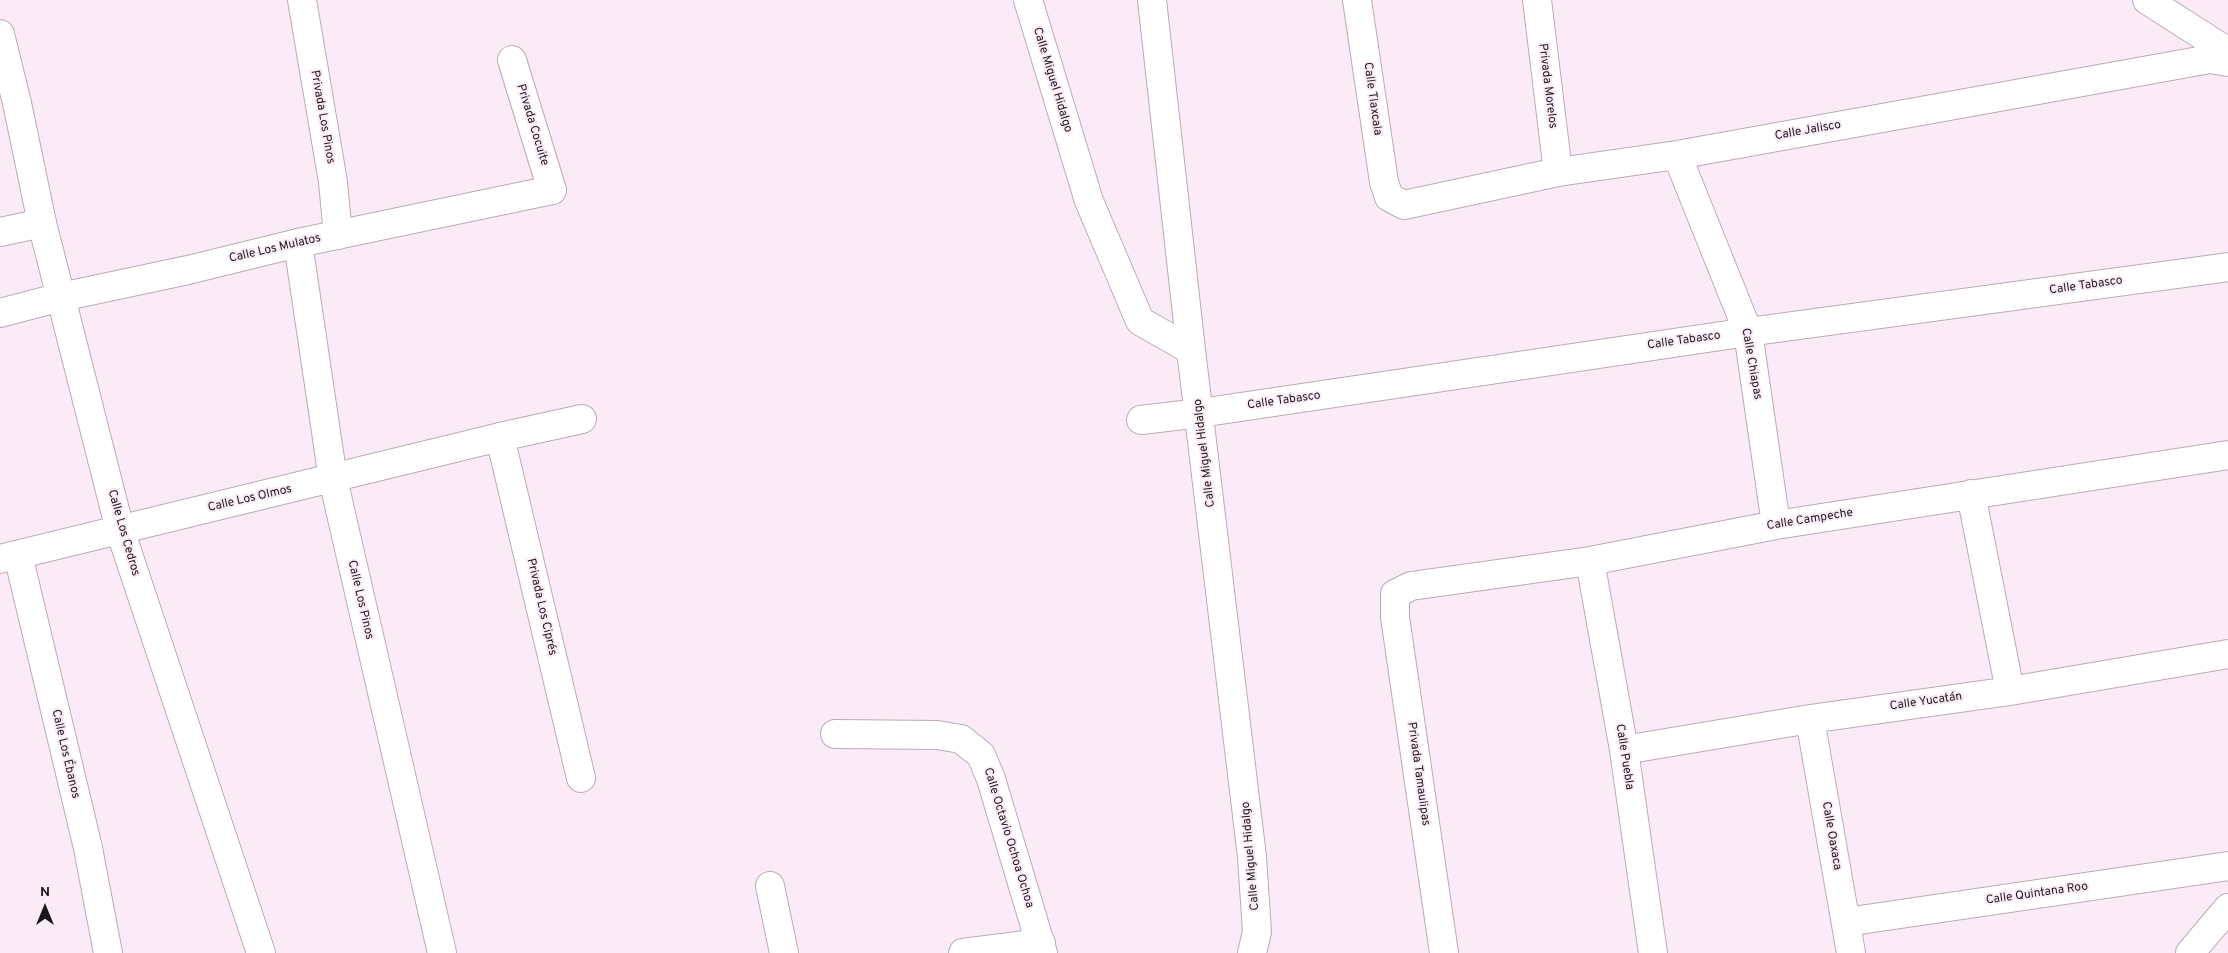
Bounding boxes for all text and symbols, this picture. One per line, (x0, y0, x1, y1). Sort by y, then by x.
street label: Calle Miguel Hidalgo (1029, 26, 1075, 134)
street label: Privada Morelos (1535, 42, 1559, 130)
street label: Calle Tlaxcala (1360, 61, 1384, 137)
street label: Privada Los Pinos (307, 69, 337, 165)
street label: Privada Cocuite (513, 82, 551, 168)
street label: Calle Jalisco (1774, 118, 1842, 144)
street label: Calle Los Mulatos (228, 231, 322, 267)
street label: Calle Tabasco (2049, 274, 2123, 298)
street label: Calle Chiapas (1738, 327, 1764, 401)
street label: Calle Tabasco (1647, 329, 1721, 353)
street label: Calle Tabasco (1247, 389, 1321, 413)
street label: Calle Miguel Hidalgo (1191, 398, 1219, 508)
street label: Calle Los Olmos (207, 482, 293, 516)
street label: Calle Los Cedros (104, 488, 142, 578)
street label: Calle Campeche (1766, 506, 1854, 534)
street label: Privada Los Ciprés (523, 557, 559, 657)
street label: Calle Los Pinos (344, 559, 376, 641)
street label: Calle Yucatán (1889, 690, 1963, 714)
street label: Calle Los Ébanos (48, 708, 82, 800)
street label: Privada Tamaulipas (1404, 721, 1432, 827)
street label: Calle Puebla (1612, 723, 1636, 791)
street label: Calle Octavio Ochoa Ochoa (980, 766, 1036, 910)
street label: Calle Miguel Hidalgo (1239, 801, 1263, 911)
street label: Calle Oaxaca (1818, 801, 1844, 871)
street label: Calle Quintana Roo (1985, 880, 2089, 908)
north arrow (20, 883, 70, 933)
text: N (40, 884, 50, 901)

